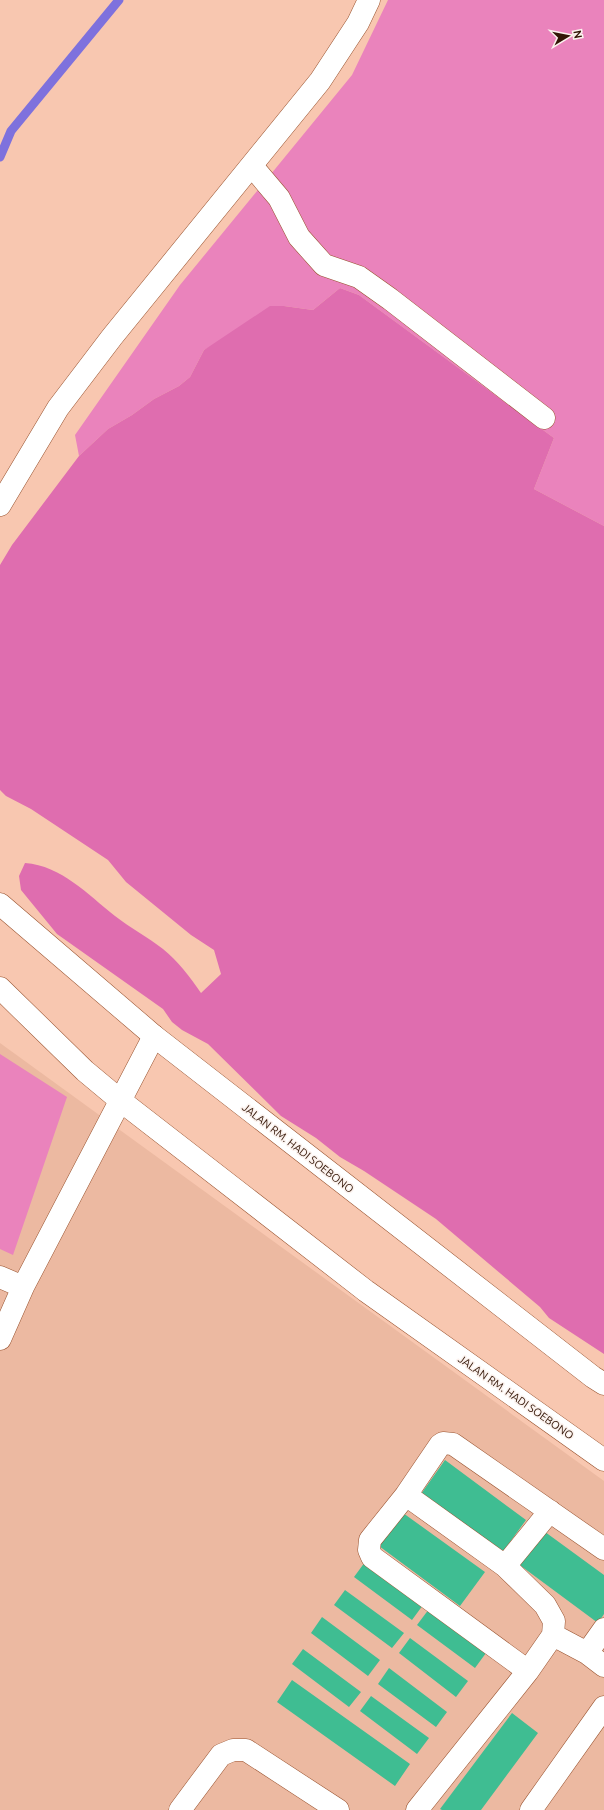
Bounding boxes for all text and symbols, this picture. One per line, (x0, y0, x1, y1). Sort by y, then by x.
north arrow (548, 16, 588, 56)
text: N (571, 29, 584, 39)
street label: JALAN RM. HADI SOEBONO (240, 1101, 356, 1195)
street label: JALAN RM. HADI SOEBONO (456, 1353, 576, 1441)

